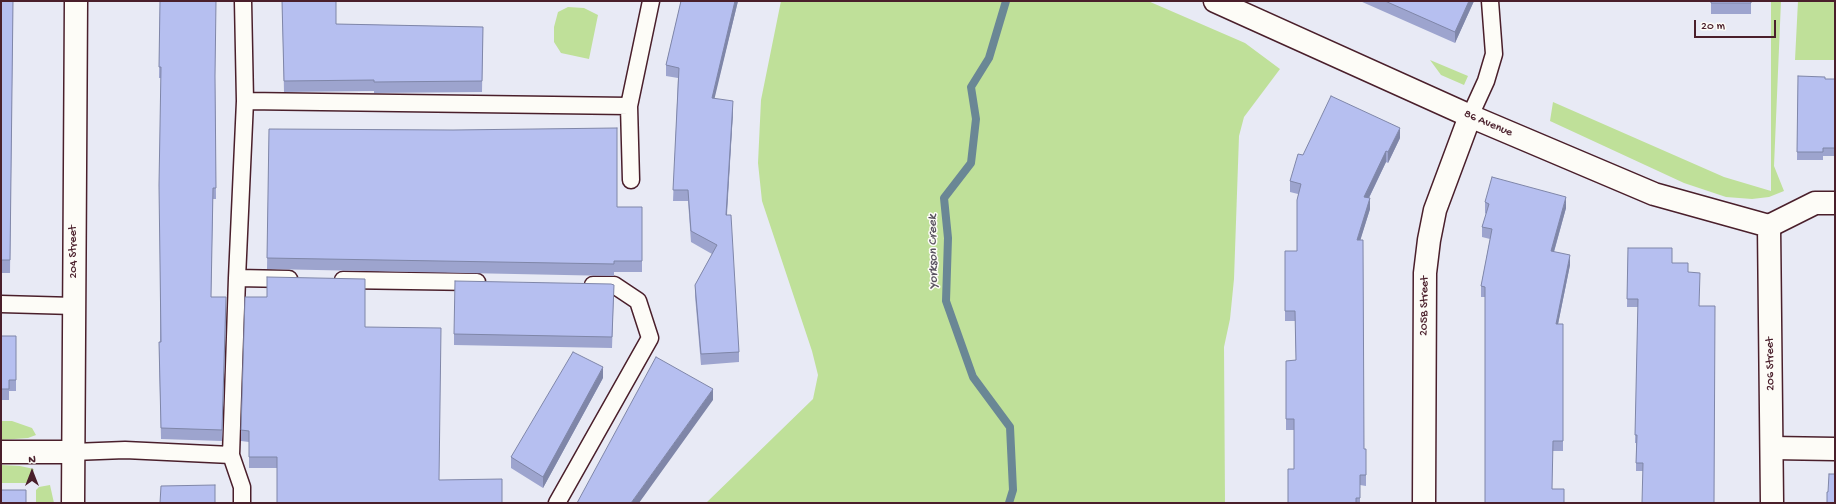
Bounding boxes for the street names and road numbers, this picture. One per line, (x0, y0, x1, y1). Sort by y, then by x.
street label: 86 Avenue (1461, 107, 1515, 141)
street label: 204 Street (67, 225, 81, 279)
street label: 205B Street (1417, 276, 1433, 336)
street label: 206 Street (1763, 337, 1779, 391)

